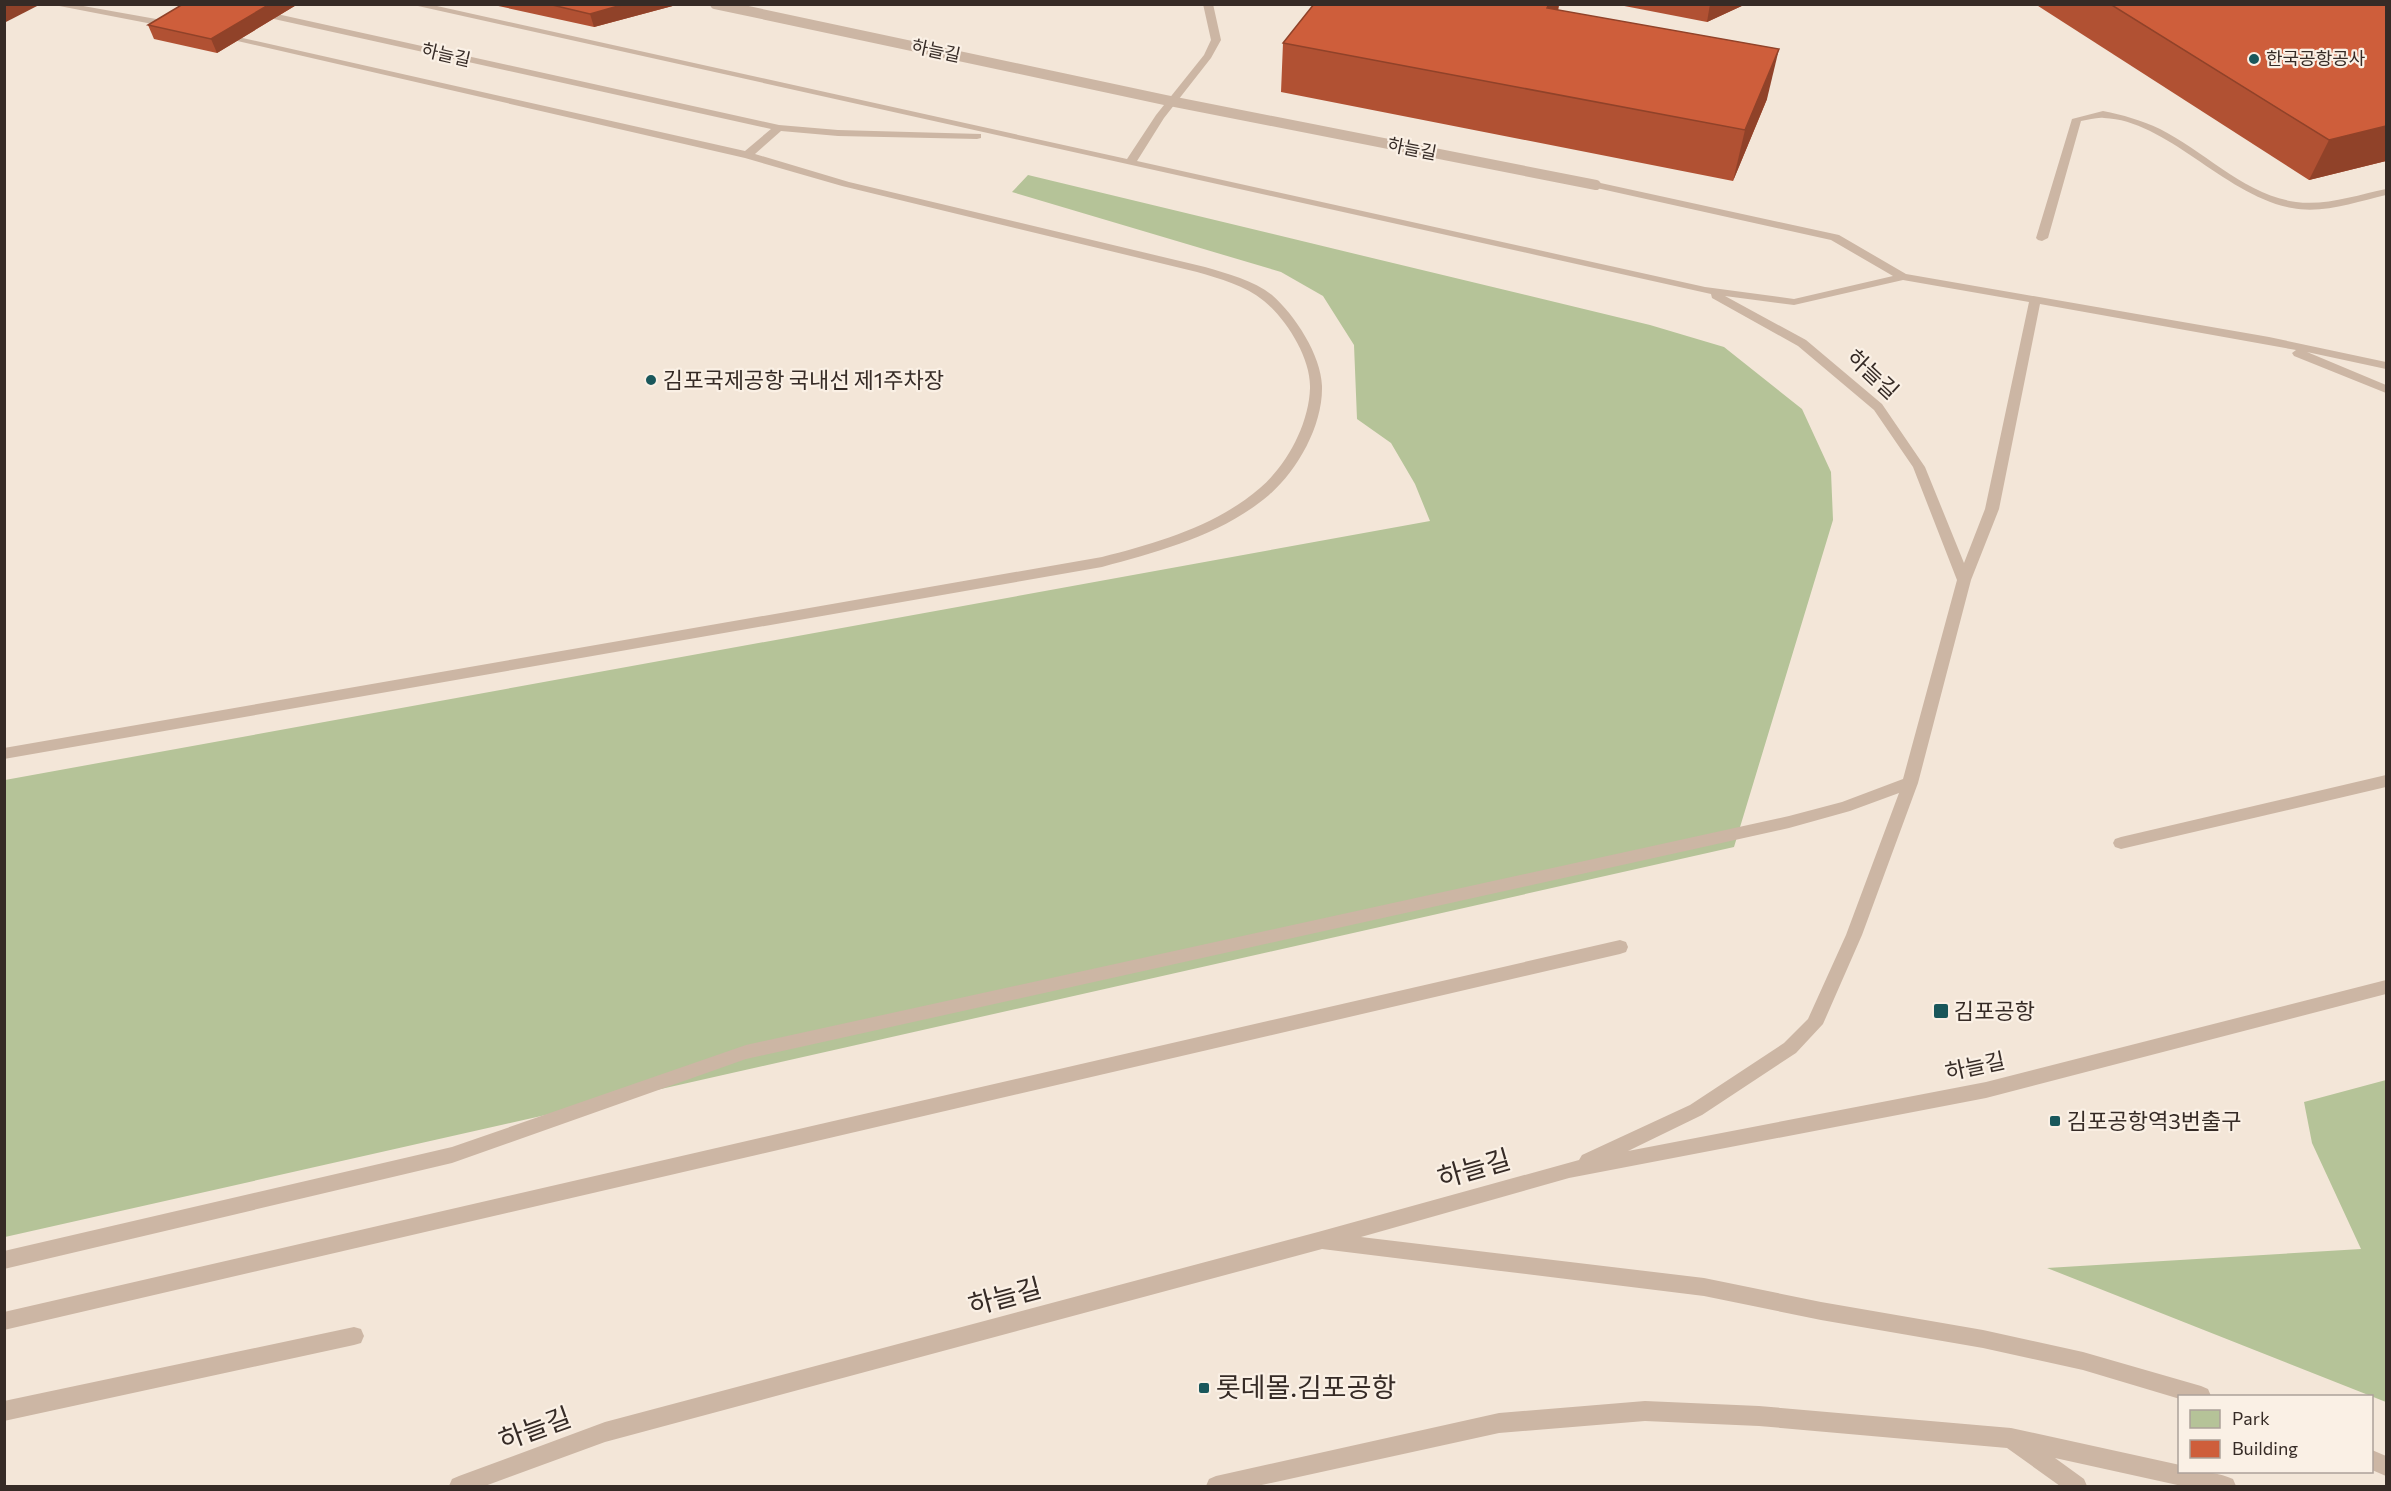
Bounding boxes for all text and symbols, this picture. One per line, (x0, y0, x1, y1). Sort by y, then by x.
street label: 하늘길 (910, 34, 963, 66)
street label: 하늘길 (420, 38, 473, 70)
place label: 한국공항공사 (2266, 47, 2366, 69)
marker: 한국공항공사 (2247, 52, 2261, 66)
street label: 하늘길 (1386, 132, 1439, 164)
street label: 하늘길 (1842, 343, 1905, 404)
place label: 김포국제공항 국내선 제1주차장 (663, 366, 944, 393)
marker: 김포국제공항 국내선 제1주차장 (644, 373, 658, 387)
place label: 김포공항 (1954, 997, 2035, 1024)
marker: 김포공항 (1932, 1002, 1950, 1020)
street label: 하늘길 (1942, 1046, 2007, 1085)
place label: 김포공항역3번출구 (2067, 1107, 2241, 1134)
marker: 김포공항역3번출구 (2048, 1114, 2062, 1128)
street label: 하늘길 (1433, 1141, 1514, 1194)
street label: 하늘길 (964, 1270, 1045, 1321)
place label: 롯데몰.김포공항 (1216, 1370, 1396, 1403)
marker: 롯데몰.김포공항 (1197, 1381, 1211, 1395)
legend (2178, 1395, 2373, 1473)
street label: 하늘길 (494, 1399, 575, 1456)
text: Park (2232, 1407, 2270, 1429)
text: Building (2232, 1437, 2298, 1459)

